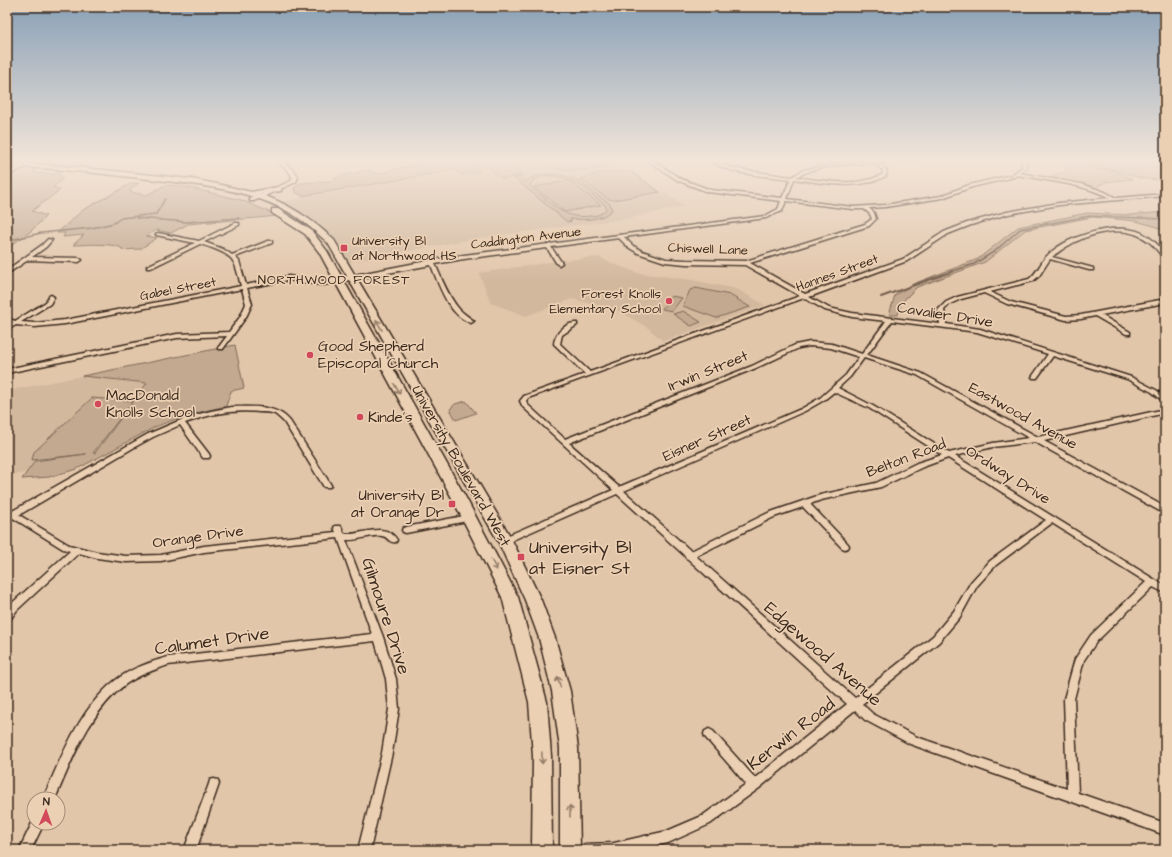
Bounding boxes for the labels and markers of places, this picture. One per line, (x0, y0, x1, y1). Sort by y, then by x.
place label: University Bl at Northwood HS (352, 232, 457, 265)
marker: University Bl at Northwood HS (339, 243, 349, 253)
place label: Forest Knolls Elementary School (550, 285, 661, 319)
marker: Forest Knolls Elementary School (664, 296, 674, 306)
place label: Good Shepherd Episcopal Church (318, 336, 439, 374)
marker: Good Shepherd Episcopal Church (305, 350, 315, 360)
place label: MacDonald Knolls School (106, 385, 195, 423)
marker: MacDonald Knolls School (93, 399, 103, 409)
place label: Kinde's (368, 407, 413, 428)
marker: Kinde's (355, 412, 365, 422)
place label: University Bl at Orange Dr (351, 485, 444, 524)
marker: University Bl at Orange Dr (447, 499, 457, 509)
place label: University Bl at Eisner St (529, 535, 632, 581)
marker: University Bl at Eisner St (516, 552, 526, 562)

